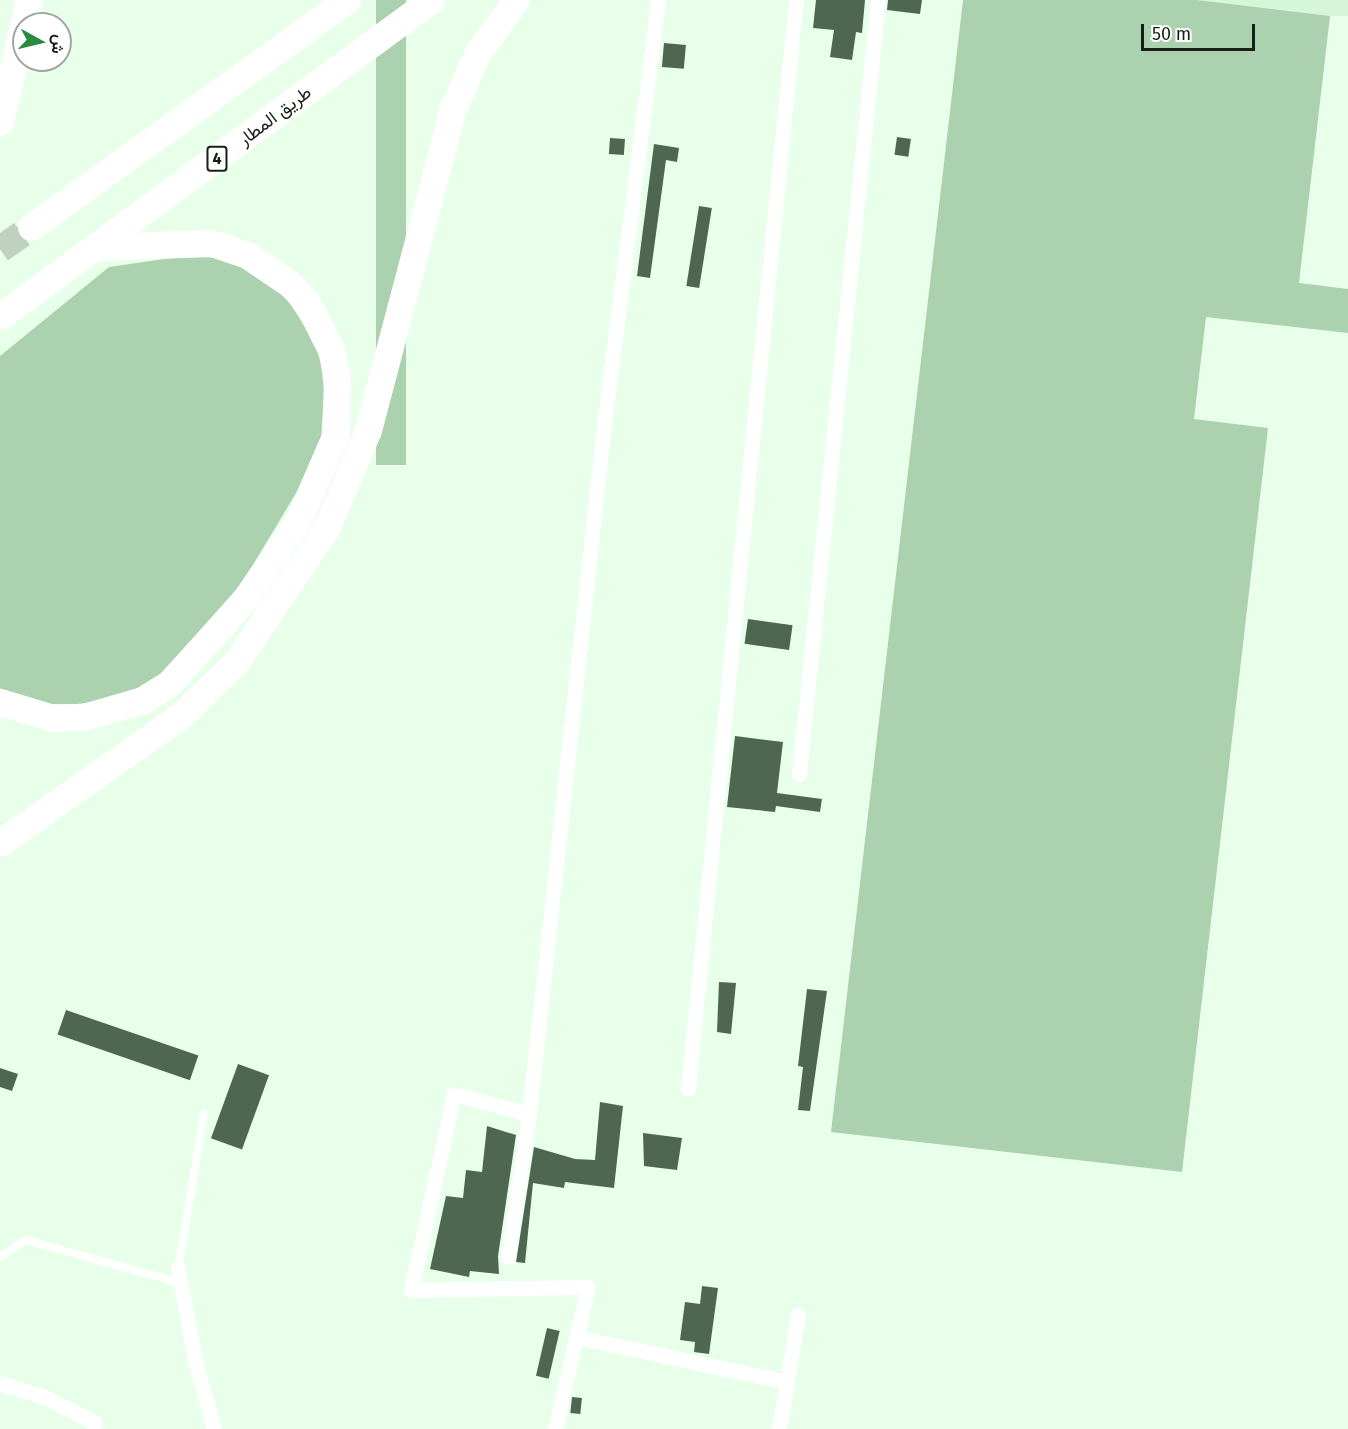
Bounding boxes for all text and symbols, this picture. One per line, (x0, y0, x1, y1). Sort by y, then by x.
north arrow (12, 12, 72, 72)
scale bar (1144, 12, 1258, 50)
text: 50 m (1152, 23, 1191, 45)
text: ش (48, 33, 69, 55)
street label: طريق المطار (234, 82, 316, 150)
road number: 4 (205, 146, 229, 172)

